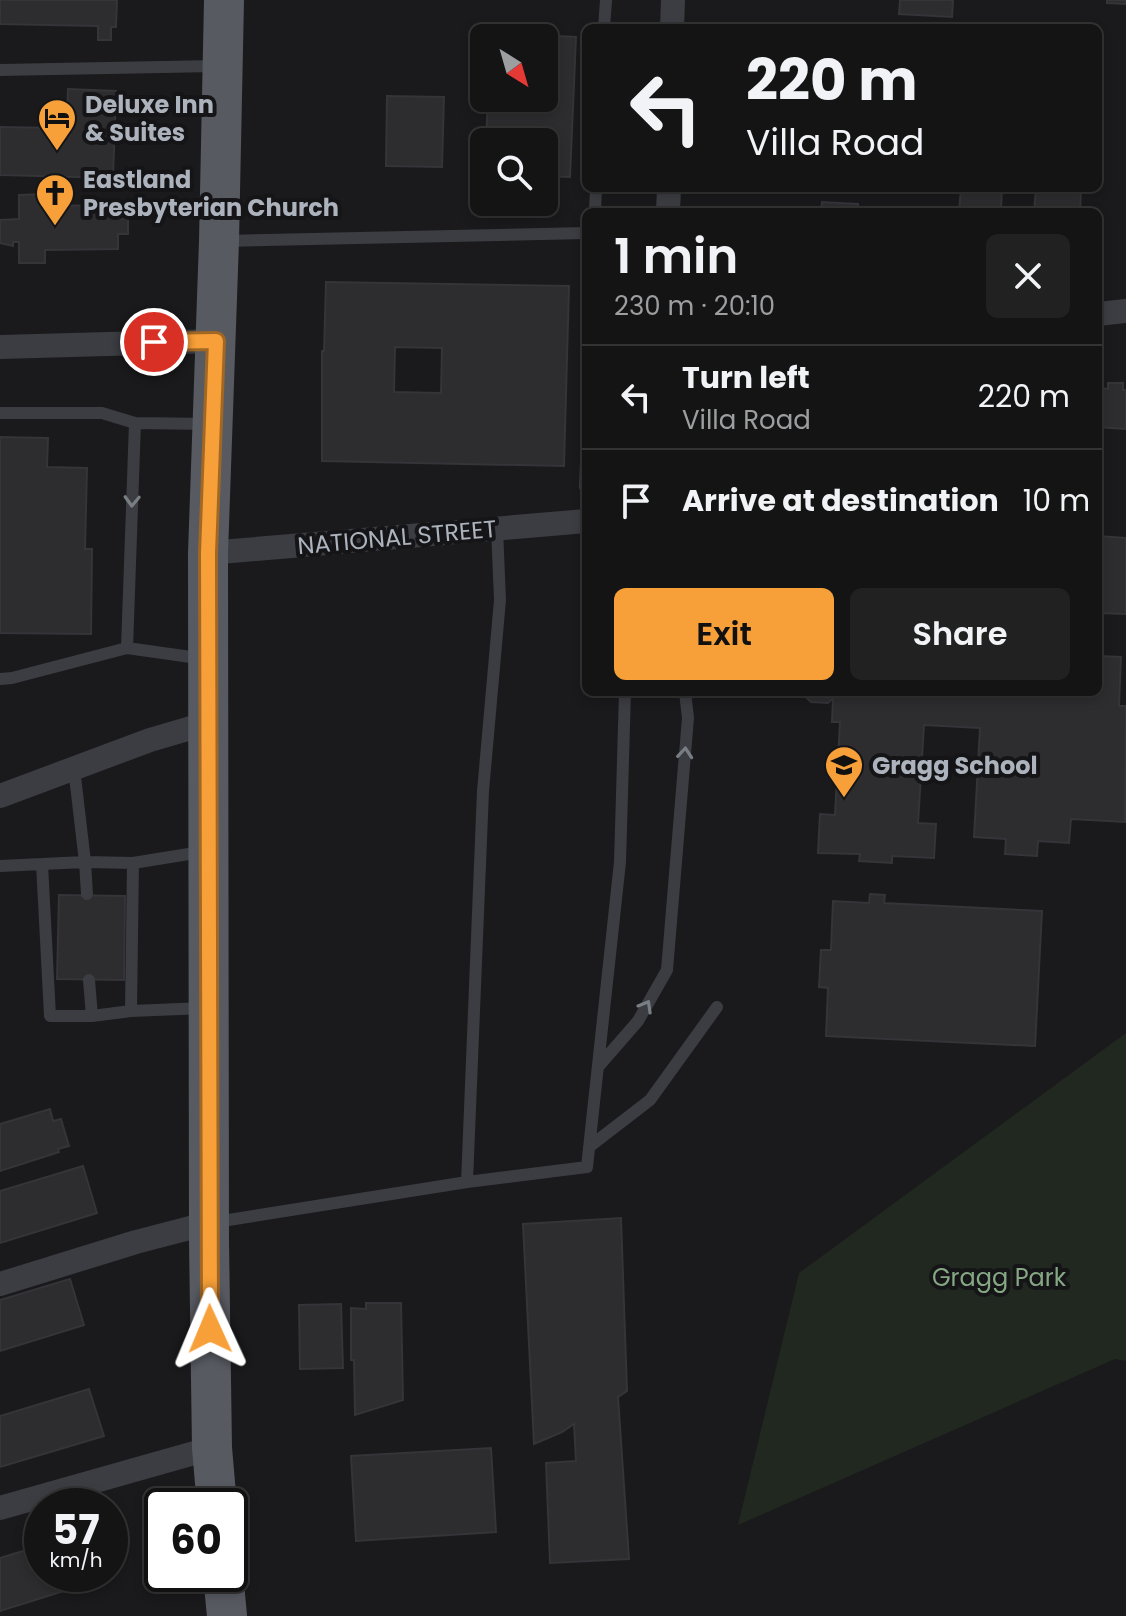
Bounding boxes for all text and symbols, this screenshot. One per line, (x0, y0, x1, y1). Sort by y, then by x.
north arrow (470, 24, 558, 112)
map controls (470, 24, 558, 216)
text: 220 m (746, 41, 918, 120)
icon: left (614, 56, 718, 160)
place label: Deluxe Inn & Suites (85, 88, 214, 149)
hotel icon: Deluxe Inn & Suites (36, 97, 78, 152)
text: Villa Road (746, 117, 924, 168)
button: search (470, 128, 558, 216)
place label: Eastland Presbyterian Church (83, 163, 339, 224)
church icon: Eastland Presbyterian Church (34, 172, 76, 227)
text: 1 min (614, 223, 738, 290)
button: close (986, 234, 1070, 318)
text: 230 m · 20:10 (614, 288, 775, 324)
pin (120, 308, 188, 376)
icon: arrive (132, 320, 176, 364)
text: Turn left (682, 356, 810, 399)
icon: left (614, 375, 658, 419)
text: 220 m (978, 375, 1070, 418)
text: Villa Road (682, 402, 811, 438)
icon: arrive (614, 479, 658, 523)
text: Arrive at destination (682, 479, 999, 522)
text: 10 m (1023, 479, 1090, 522)
one-way arrow (124, 495, 141, 508)
street label: NATIONAL STREET (296, 512, 498, 562)
button: Exit (614, 588, 834, 680)
button: Share (850, 588, 1070, 680)
school or university icon: Gragg School (823, 744, 865, 799)
one-way arrow (676, 746, 693, 759)
place label: Gragg School (872, 749, 1038, 782)
one-way arrow (636, 1001, 652, 1015)
park label: Gragg Park (932, 1261, 1067, 1294)
position arrow (168, 1287, 252, 1371)
speed limit sign: 60 (144, 1488, 248, 1592)
text: 57 (52, 1502, 100, 1558)
text: km/h (49, 1546, 103, 1574)

